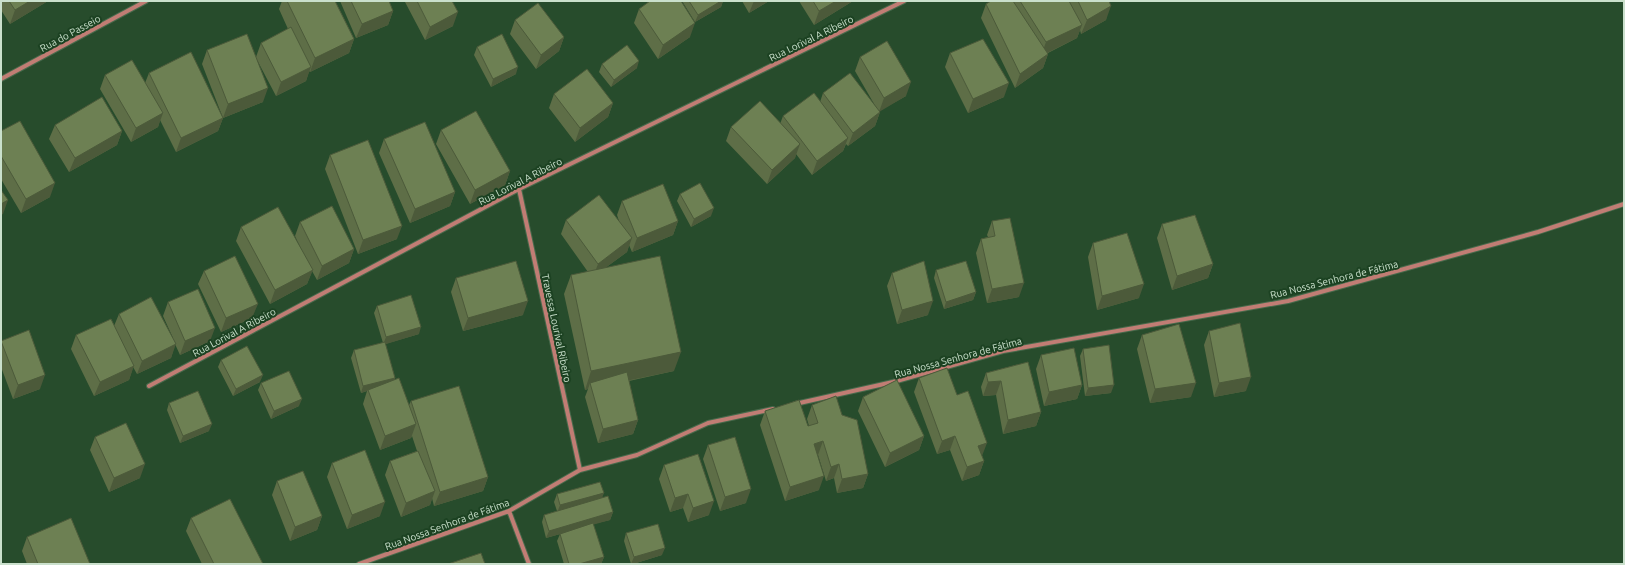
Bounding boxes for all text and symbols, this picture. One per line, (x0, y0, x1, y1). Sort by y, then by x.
street label: Rua do Passeio (38, 13, 102, 54)
street label: Rua Lorival A Ribeiro (767, 13, 855, 64)
street label: Rua Lorival A Ribeiro (477, 156, 564, 207)
street label: Rua Nossa Senhora de Fátima (1269, 258, 1399, 301)
street label: Travessa Lourival Ribeiro (540, 273, 573, 383)
street label: Rua Lorival A Ribeiro (191, 306, 278, 359)
street label: Rua Nossa Senhora de Fátima (893, 335, 1023, 380)
street label: Rua Nossa Senhora de Fátima (383, 497, 511, 552)

